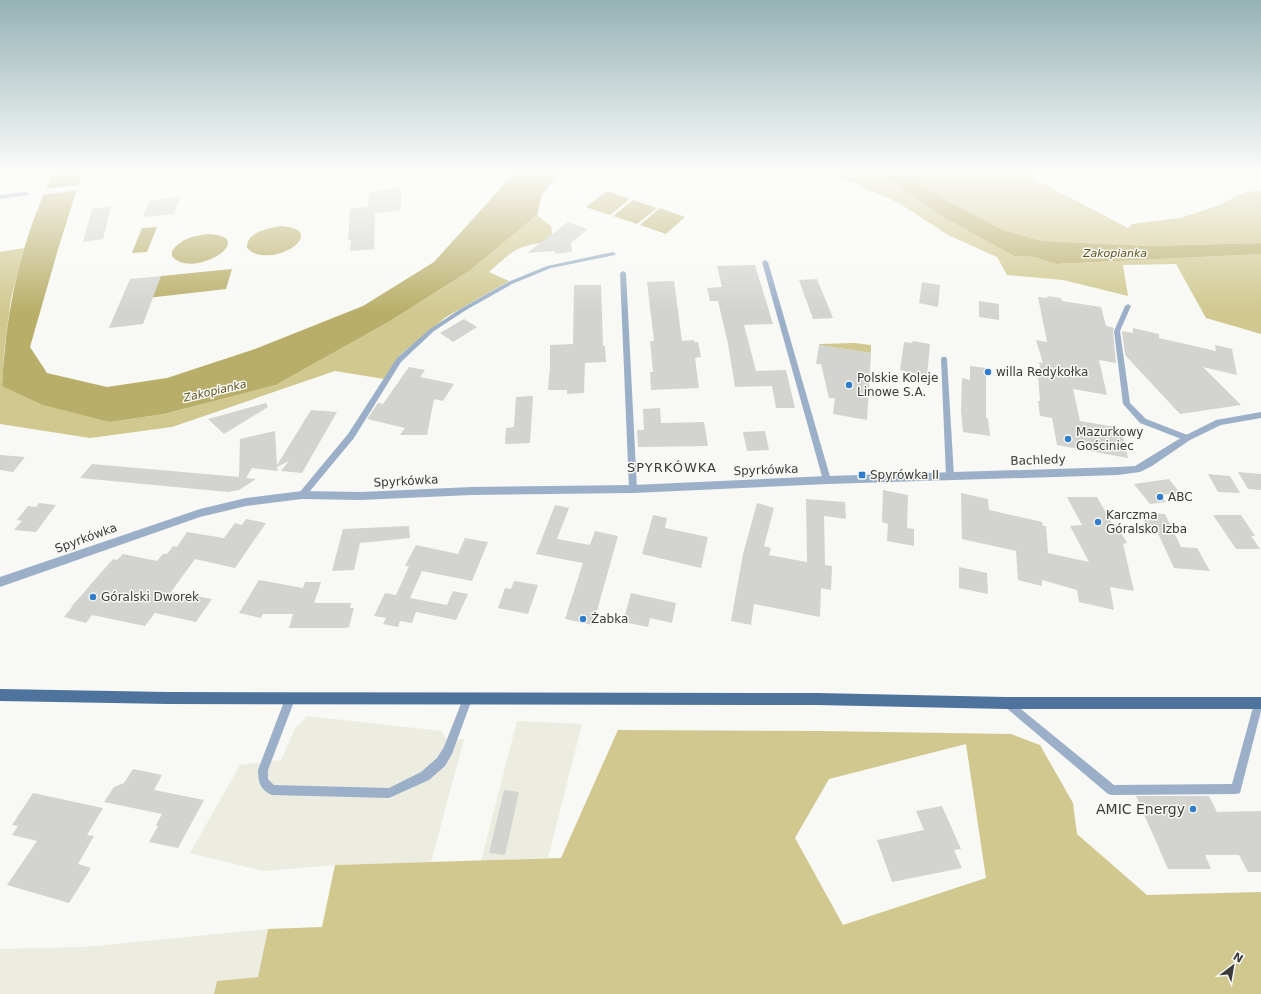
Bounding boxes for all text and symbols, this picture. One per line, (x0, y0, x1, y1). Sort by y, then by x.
water label: Zakopianka (1082, 247, 1147, 260)
place label: willa Redykołka (996, 365, 1088, 379)
marker: willa Redykołka (983, 367, 993, 377)
place label: Polskie Koleje Linowe S.A. (857, 371, 938, 399)
water label: Zakopianka (181, 377, 248, 405)
marker: Polskie Koleje Linowe S.A. (844, 380, 854, 390)
place label: Mazurkowy Gościniec (1076, 425, 1143, 453)
marker: Mazurkowy Gościniec (1063, 434, 1073, 444)
street label: Bachledy (1010, 452, 1066, 468)
district label: SPYRKÓWKA (627, 460, 717, 475)
street label: Spyrkówka (733, 462, 799, 478)
place label: Spyrówka II (870, 468, 939, 482)
marker: Spyrówka II (857, 470, 867, 480)
street label: Spyrkówka (373, 472, 439, 490)
place label: ABC (1168, 490, 1193, 504)
marker: ABC (1155, 492, 1165, 502)
place label: Karczma Góralsko Izba (1106, 508, 1187, 536)
marker: Karczma Góralsko Izba (1093, 517, 1103, 527)
street label: Spyrkówka (53, 520, 119, 556)
place label: Góralski Dworek (101, 590, 199, 604)
marker: Góralski Dworek (88, 592, 98, 602)
place label: Żabka (591, 611, 628, 626)
marker: Żabka (578, 614, 588, 624)
place label: AMIC Energy (1096, 801, 1185, 817)
marker: AMIC Energy (1188, 804, 1198, 814)
north arrow (1213, 946, 1253, 986)
text: N (1231, 950, 1245, 966)

